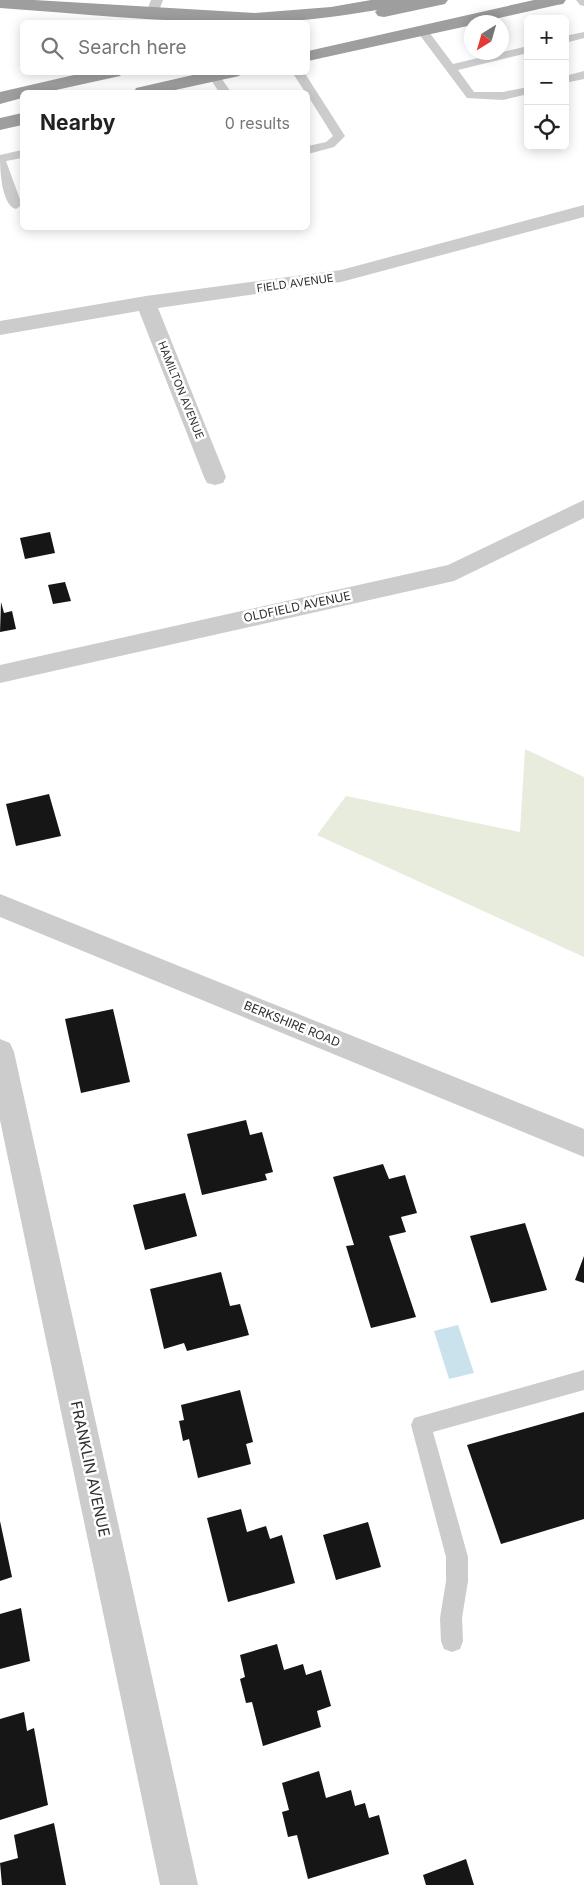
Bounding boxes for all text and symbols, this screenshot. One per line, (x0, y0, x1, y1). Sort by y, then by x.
north arrow (464, 15, 509, 60)
map controls (524, 15, 569, 150)
button: + (524, 15, 569, 60)
search box (20, 20, 310, 75)
icon: search (38, 34, 66, 62)
text: Search here (78, 36, 187, 59)
button: − (524, 60, 569, 105)
button: locate (524, 105, 569, 150)
text: Nearby (40, 110, 115, 135)
text: 0 results (225, 113, 290, 133)
street label: FIELD AVENUE (256, 271, 334, 295)
street label: HAMILTON AVENUE (155, 339, 207, 441)
street label: OLDFIELD AVENUE (242, 588, 352, 625)
street label: BERKSHIRE ROAD (242, 997, 342, 1050)
street label: FRANKLIN AVENUE (67, 1399, 114, 1539)

